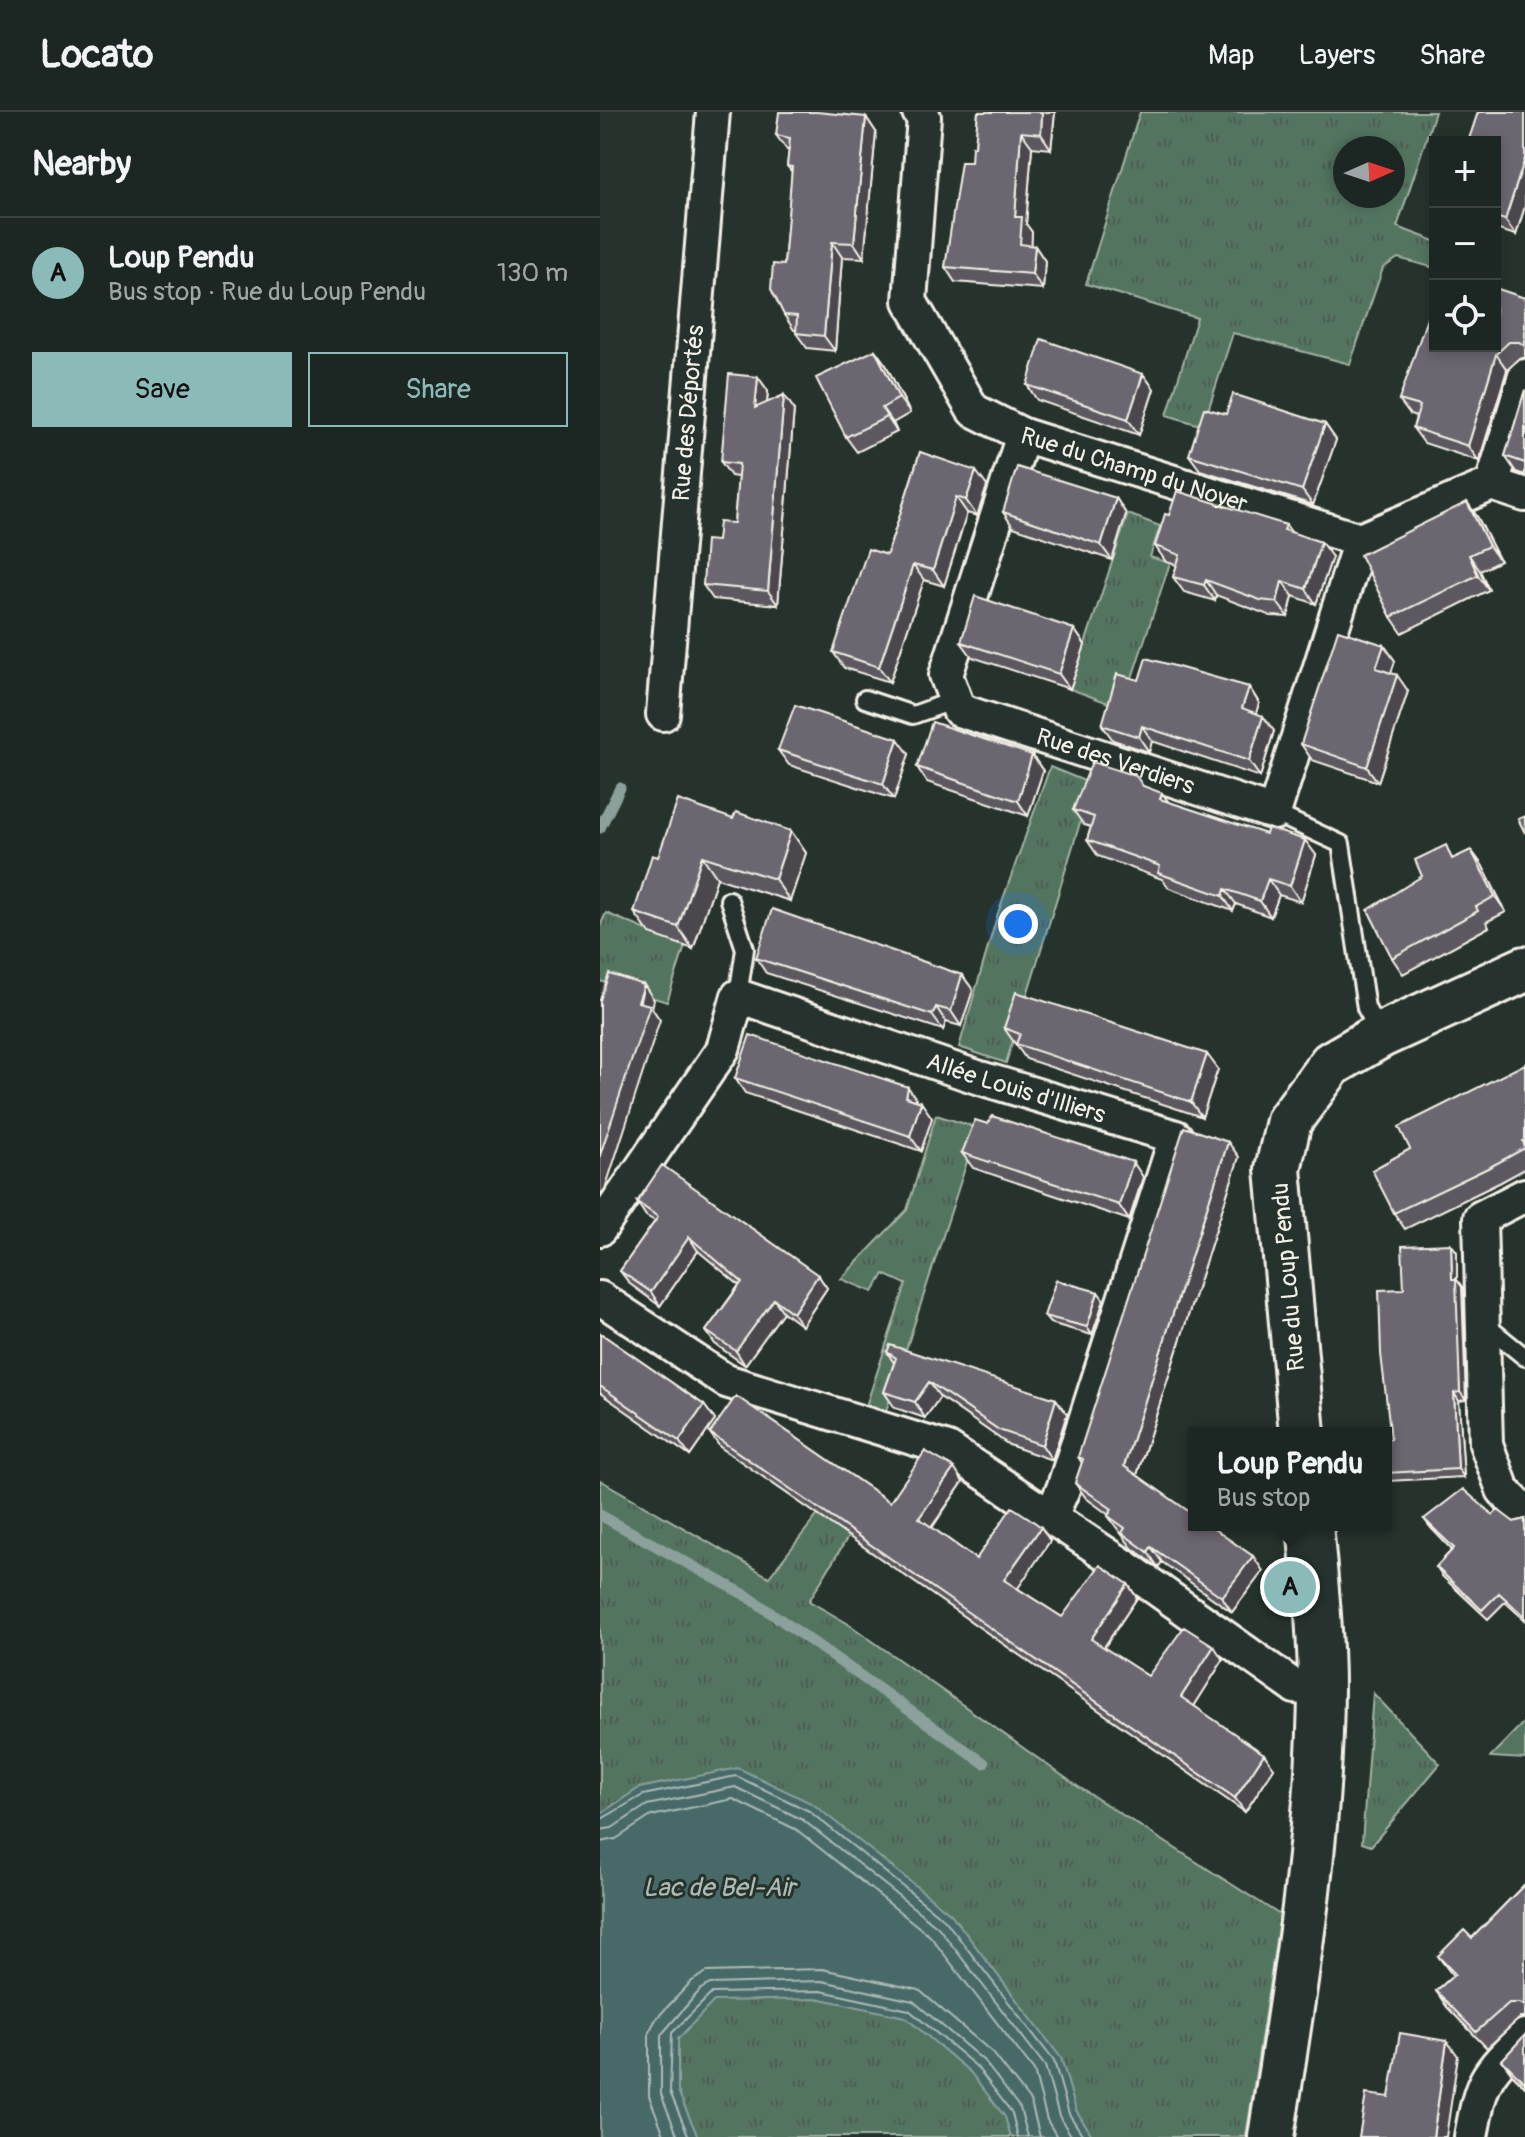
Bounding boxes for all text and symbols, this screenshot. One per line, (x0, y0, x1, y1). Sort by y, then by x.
text: Locato (40, 31, 153, 79)
text: Map (1208, 38, 1254, 73)
text: Layers (1298, 38, 1375, 73)
text: Share (1419, 38, 1485, 73)
north arrow (1333, 136, 1405, 208)
map controls (1429, 136, 1501, 352)
button: + (1429, 136, 1501, 208)
text: Nearby (32, 143, 131, 186)
button: − (1429, 208, 1501, 280)
text: Loup Pendu (108, 239, 254, 276)
text: A (50, 257, 66, 289)
text: 130 m (497, 257, 568, 289)
text: Bus stop · Rue du Loup Pendu (108, 276, 426, 308)
button: locate (1429, 280, 1501, 352)
street label: Rue des Déportés (667, 324, 710, 502)
button: Save (32, 352, 292, 427)
button: Share (308, 352, 568, 427)
street label: Rue du Champ du Noyer (1017, 421, 1251, 519)
street label: Rue des Verdiers (1033, 722, 1198, 801)
your location (998, 904, 1038, 944)
street label: Allée Louis d'Illiers (923, 1047, 1109, 1130)
street label: Rue du Loup Pendu (1266, 1181, 1311, 1372)
popup (1188, 1427, 1392, 1531)
text: Loup Pendu (1217, 1445, 1363, 1482)
text: Bus stop (1217, 1482, 1311, 1514)
pin: A (1264, 1557, 1316, 1617)
water label: Lac de Bel-Air (643, 1872, 799, 1904)

